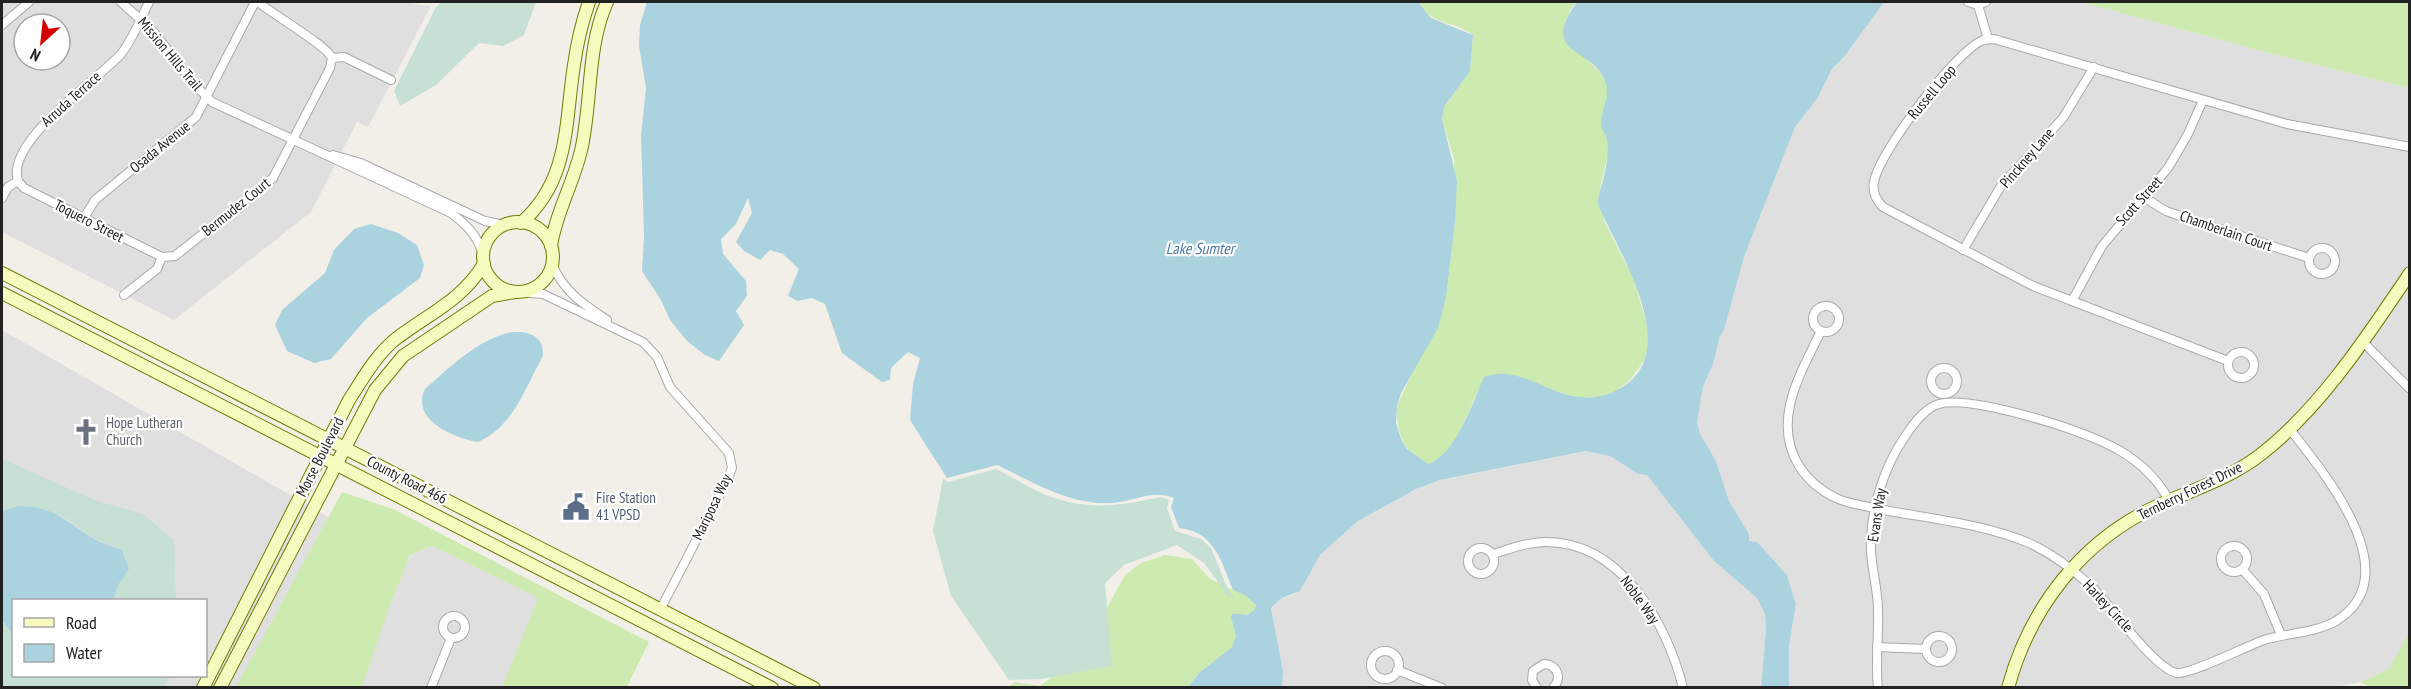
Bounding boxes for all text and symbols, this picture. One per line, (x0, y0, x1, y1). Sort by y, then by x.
north arrow (12, 12, 72, 72)
street label: Mission Hills Trail (134, 13, 207, 95)
text: N (27, 44, 44, 66)
street label: Russell Loop (1903, 61, 1960, 123)
street label: Arruda Terrace (37, 67, 105, 130)
street label: Osada Avenue (126, 116, 194, 177)
street label: Pinckney Lane (1995, 124, 2058, 192)
street label: Scott Street (2111, 172, 2166, 229)
street label: Bermudez Court (198, 173, 274, 240)
street label: Toquero Street (51, 195, 127, 246)
street label: Chamberlain Court (2177, 206, 2275, 255)
water label: Lake Sumter (1166, 238, 1237, 258)
place label: Hope Lutheran Church (106, 413, 183, 449)
street label: Morse Boulevard (291, 414, 348, 500)
church icon: Hope Lutheran Church (71, 417, 101, 447)
street label: County Road 466 (364, 451, 451, 508)
street label: Ternberry Forest Drive (2134, 457, 2245, 524)
street label: Mariposa Way (687, 470, 736, 543)
street label: Evans Way (1863, 486, 1890, 543)
place label: Fire Station 41 VPSD (596, 488, 656, 524)
public building icon: Fire Station 41 VPSD (561, 492, 591, 522)
street label: Noble Way (1617, 572, 1664, 628)
street label: Harley Circle (2079, 575, 2138, 636)
legend (12, 599, 207, 677)
text: Road (66, 611, 97, 634)
text: Water (66, 641, 102, 664)

